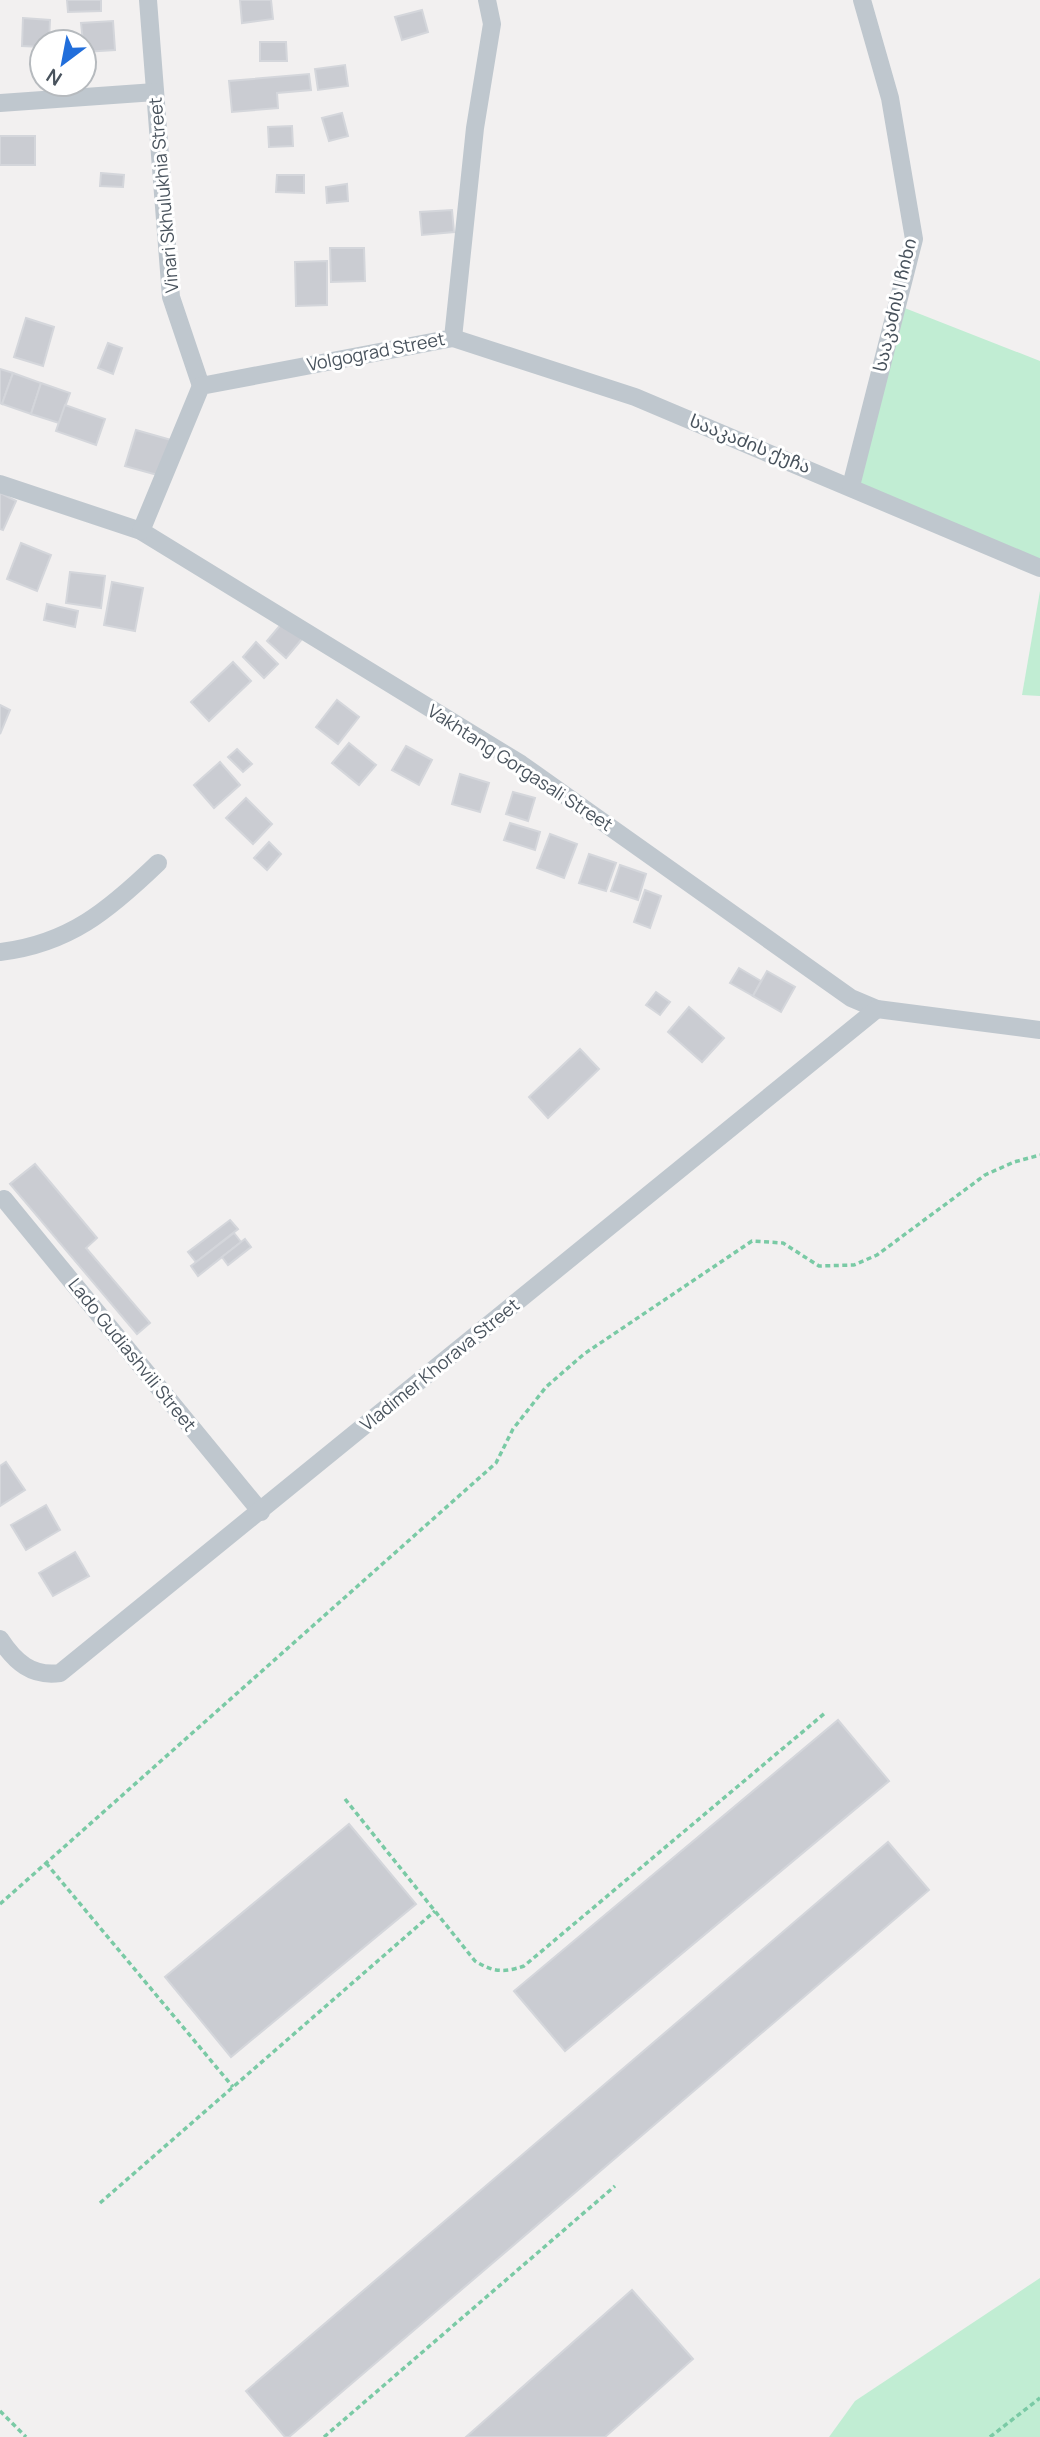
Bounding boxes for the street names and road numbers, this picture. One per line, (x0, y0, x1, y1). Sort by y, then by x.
street label: Vinari Skhulukhia Street (142, 96, 184, 294)
street label: სააკაძის I ჩიხი (867, 236, 921, 374)
street label: Volgograd Street (305, 326, 447, 376)
street label: სააკაძის ქუჩა (686, 408, 814, 478)
street label: Vakhtang Gorgasali Street (423, 698, 618, 836)
street label: Lado Gudiashvili Street (63, 1273, 202, 1436)
street label: Vladimer Khorava Street (355, 1293, 524, 1436)

